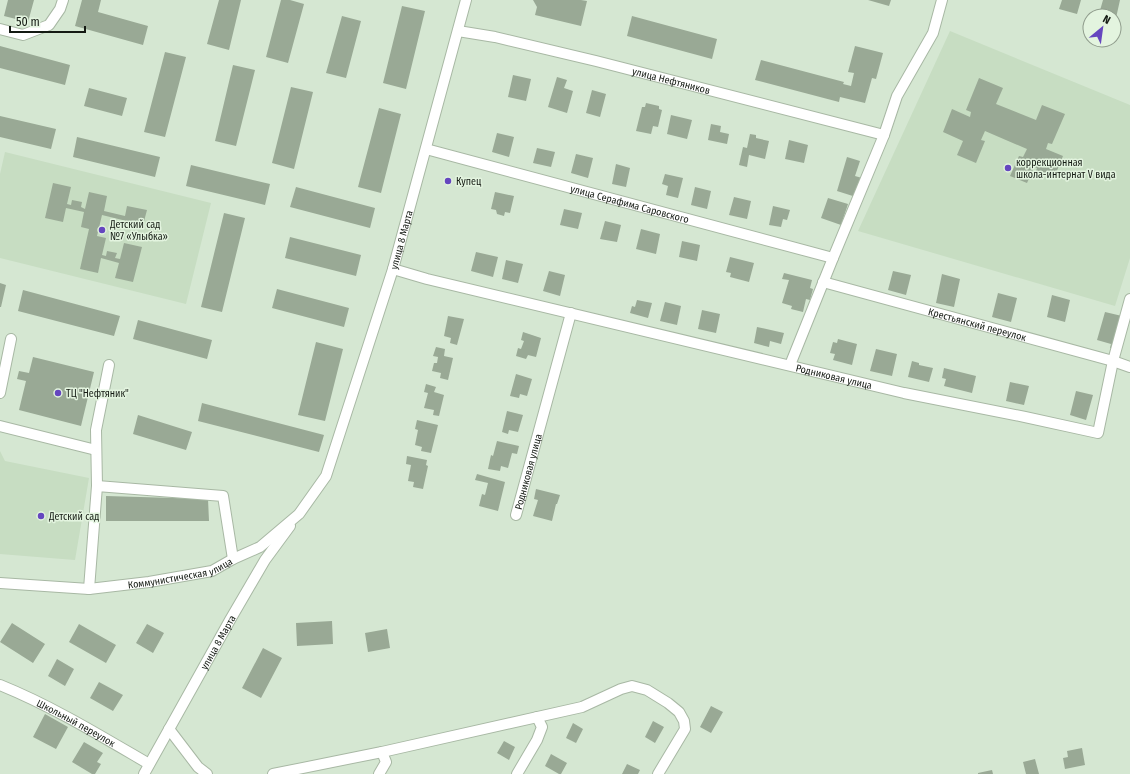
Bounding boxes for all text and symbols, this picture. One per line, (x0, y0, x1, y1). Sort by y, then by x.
scale bar (10, 8, 85, 34)
north arrow (1082, 8, 1122, 48)
text: N (1101, 12, 1113, 27)
text: 50 m (16, 15, 40, 29)
street label: улица Нефтяников (631, 66, 711, 97)
place label: коррекционная школа-интернат V вида (1016, 157, 1116, 181)
marker: коррекционная школа-интернат V вида (1003, 163, 1013, 173)
marker: Купец (443, 176, 453, 186)
place label: Купец (456, 176, 482, 188)
street label: улица Серафима Саровского (569, 183, 690, 226)
street label: улица 8 Марта (388, 209, 416, 271)
place label: Детский сад №7 «Улыбка» (109, 219, 168, 243)
marker: Детский сад №7 «Улыбка» (97, 225, 107, 235)
street label: Крестьянский переулок (927, 306, 1028, 344)
street label: Родниковая улица (795, 362, 873, 392)
marker: ТЦ "Нефтяник" (53, 388, 63, 398)
place label: ТЦ "Нефтяник" (66, 388, 129, 400)
street label: Родниковая улица (513, 433, 545, 511)
marker: Детский сад (36, 511, 46, 521)
place label: Детский сад (48, 511, 99, 523)
street label: Коммунистическая улица (127, 556, 235, 591)
street label: улица 8 Марта (198, 613, 239, 672)
street label: Школьный переулок (35, 697, 117, 750)

